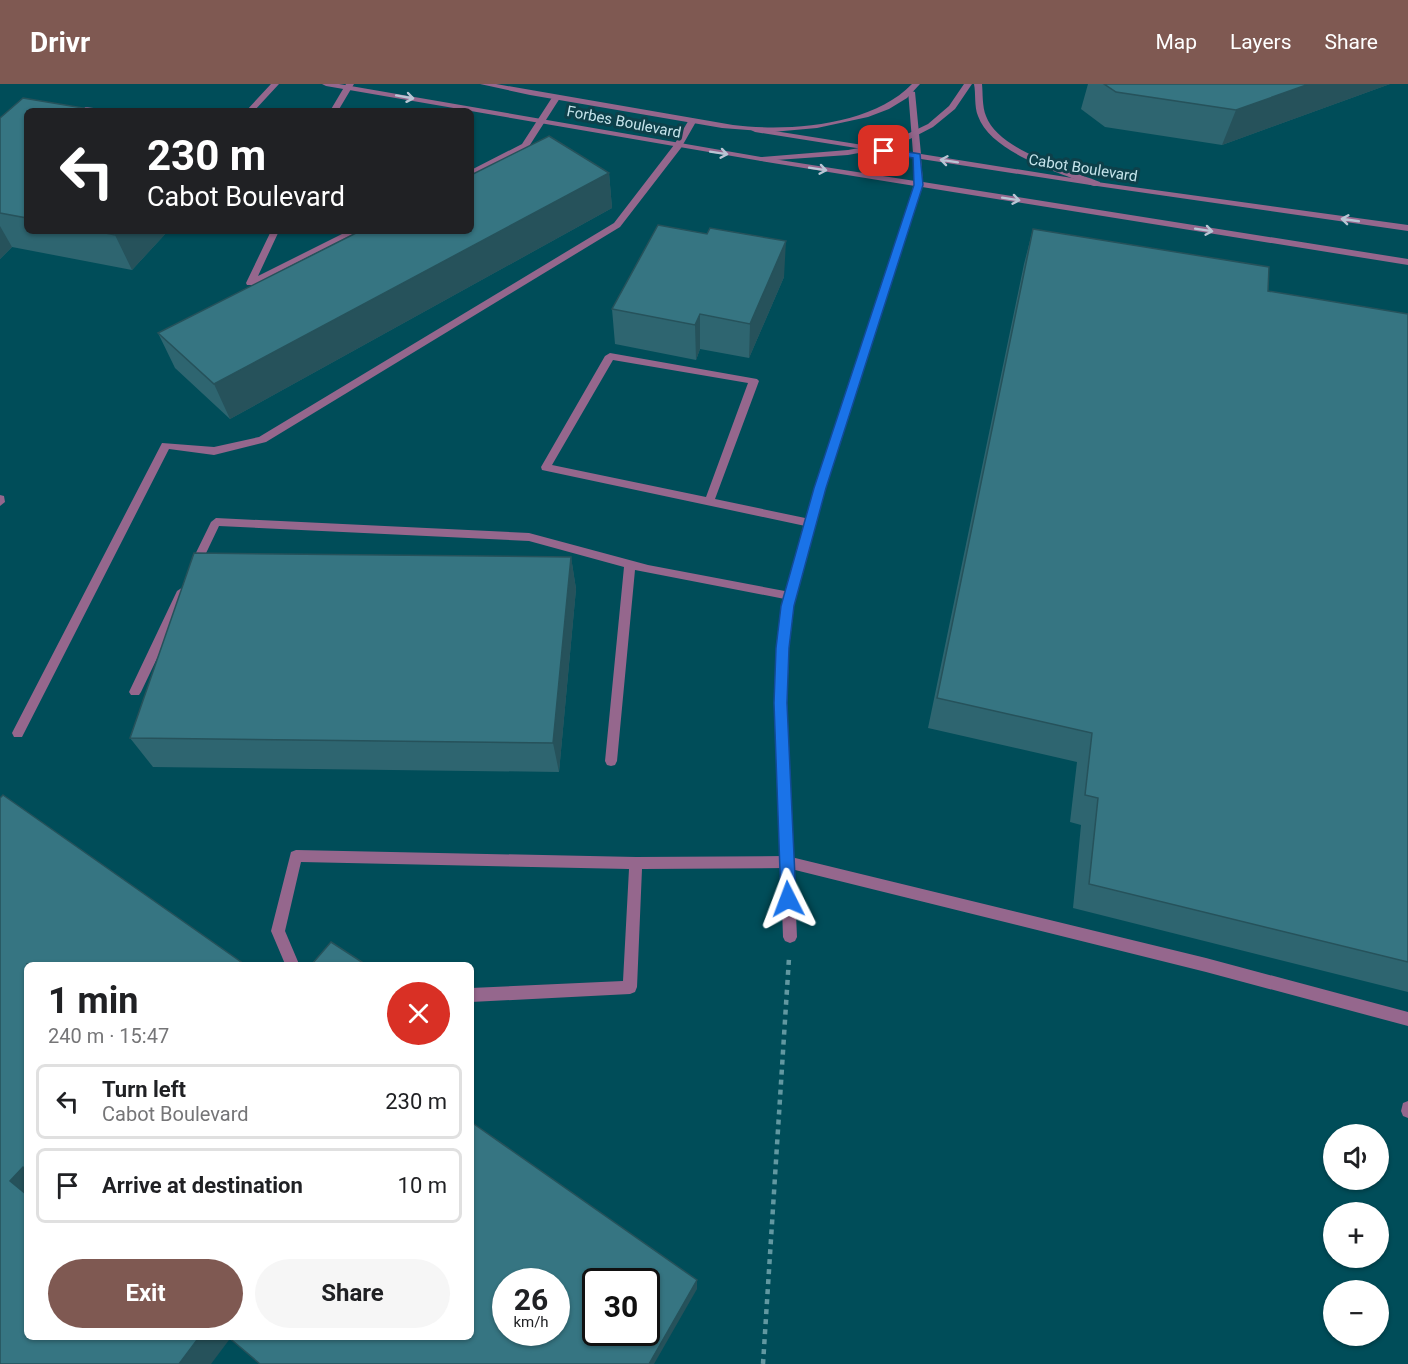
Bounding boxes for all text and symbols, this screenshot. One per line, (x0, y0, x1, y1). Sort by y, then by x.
text: Drivr (30, 26, 90, 59)
text: Map (1155, 30, 1197, 54)
text: Layers (1230, 30, 1291, 54)
text: Share (1324, 30, 1378, 54)
one-way arrow (394, 92, 414, 103)
street label: Forbes Boulevard (565, 102, 683, 142)
pin (858, 125, 909, 176)
text: 230 m (147, 131, 266, 180)
icon: left (48, 132, 126, 210)
icon: arrive (867, 134, 900, 167)
one-way arrow (709, 147, 728, 158)
street label: Cabot Boulevard (1027, 151, 1139, 185)
one-way arrow (940, 156, 960, 167)
one-way arrow (808, 163, 828, 174)
text: Cabot Boulevard (147, 181, 345, 213)
one-way arrow (1001, 194, 1020, 205)
one-way arrow (1341, 215, 1360, 226)
one-way arrow (1193, 224, 1213, 235)
position arrow (756, 867, 820, 931)
text: 1 min (48, 980, 139, 1022)
button: close (387, 982, 450, 1045)
text: 240 m · 15:47 (48, 1024, 169, 1048)
text: Turn left (102, 1077, 186, 1102)
icon: left (51, 1085, 84, 1118)
text: 230 m (385, 1089, 447, 1114)
text: Cabot Boulevard (102, 1102, 249, 1126)
map controls (1323, 1124, 1389, 1346)
button: sound (1323, 1124, 1389, 1190)
icon: arrive (51, 1169, 84, 1202)
text: Arrive at destination (102, 1173, 303, 1198)
text: 10 m (398, 1173, 447, 1198)
button: + (1323, 1202, 1389, 1268)
button: Exit (48, 1259, 243, 1328)
button: Share (255, 1259, 450, 1328)
speed limit sign: 30 (582, 1268, 660, 1346)
button: − (1323, 1280, 1389, 1346)
text: 26 (514, 1282, 548, 1317)
text: km/h (513, 1313, 549, 1331)

